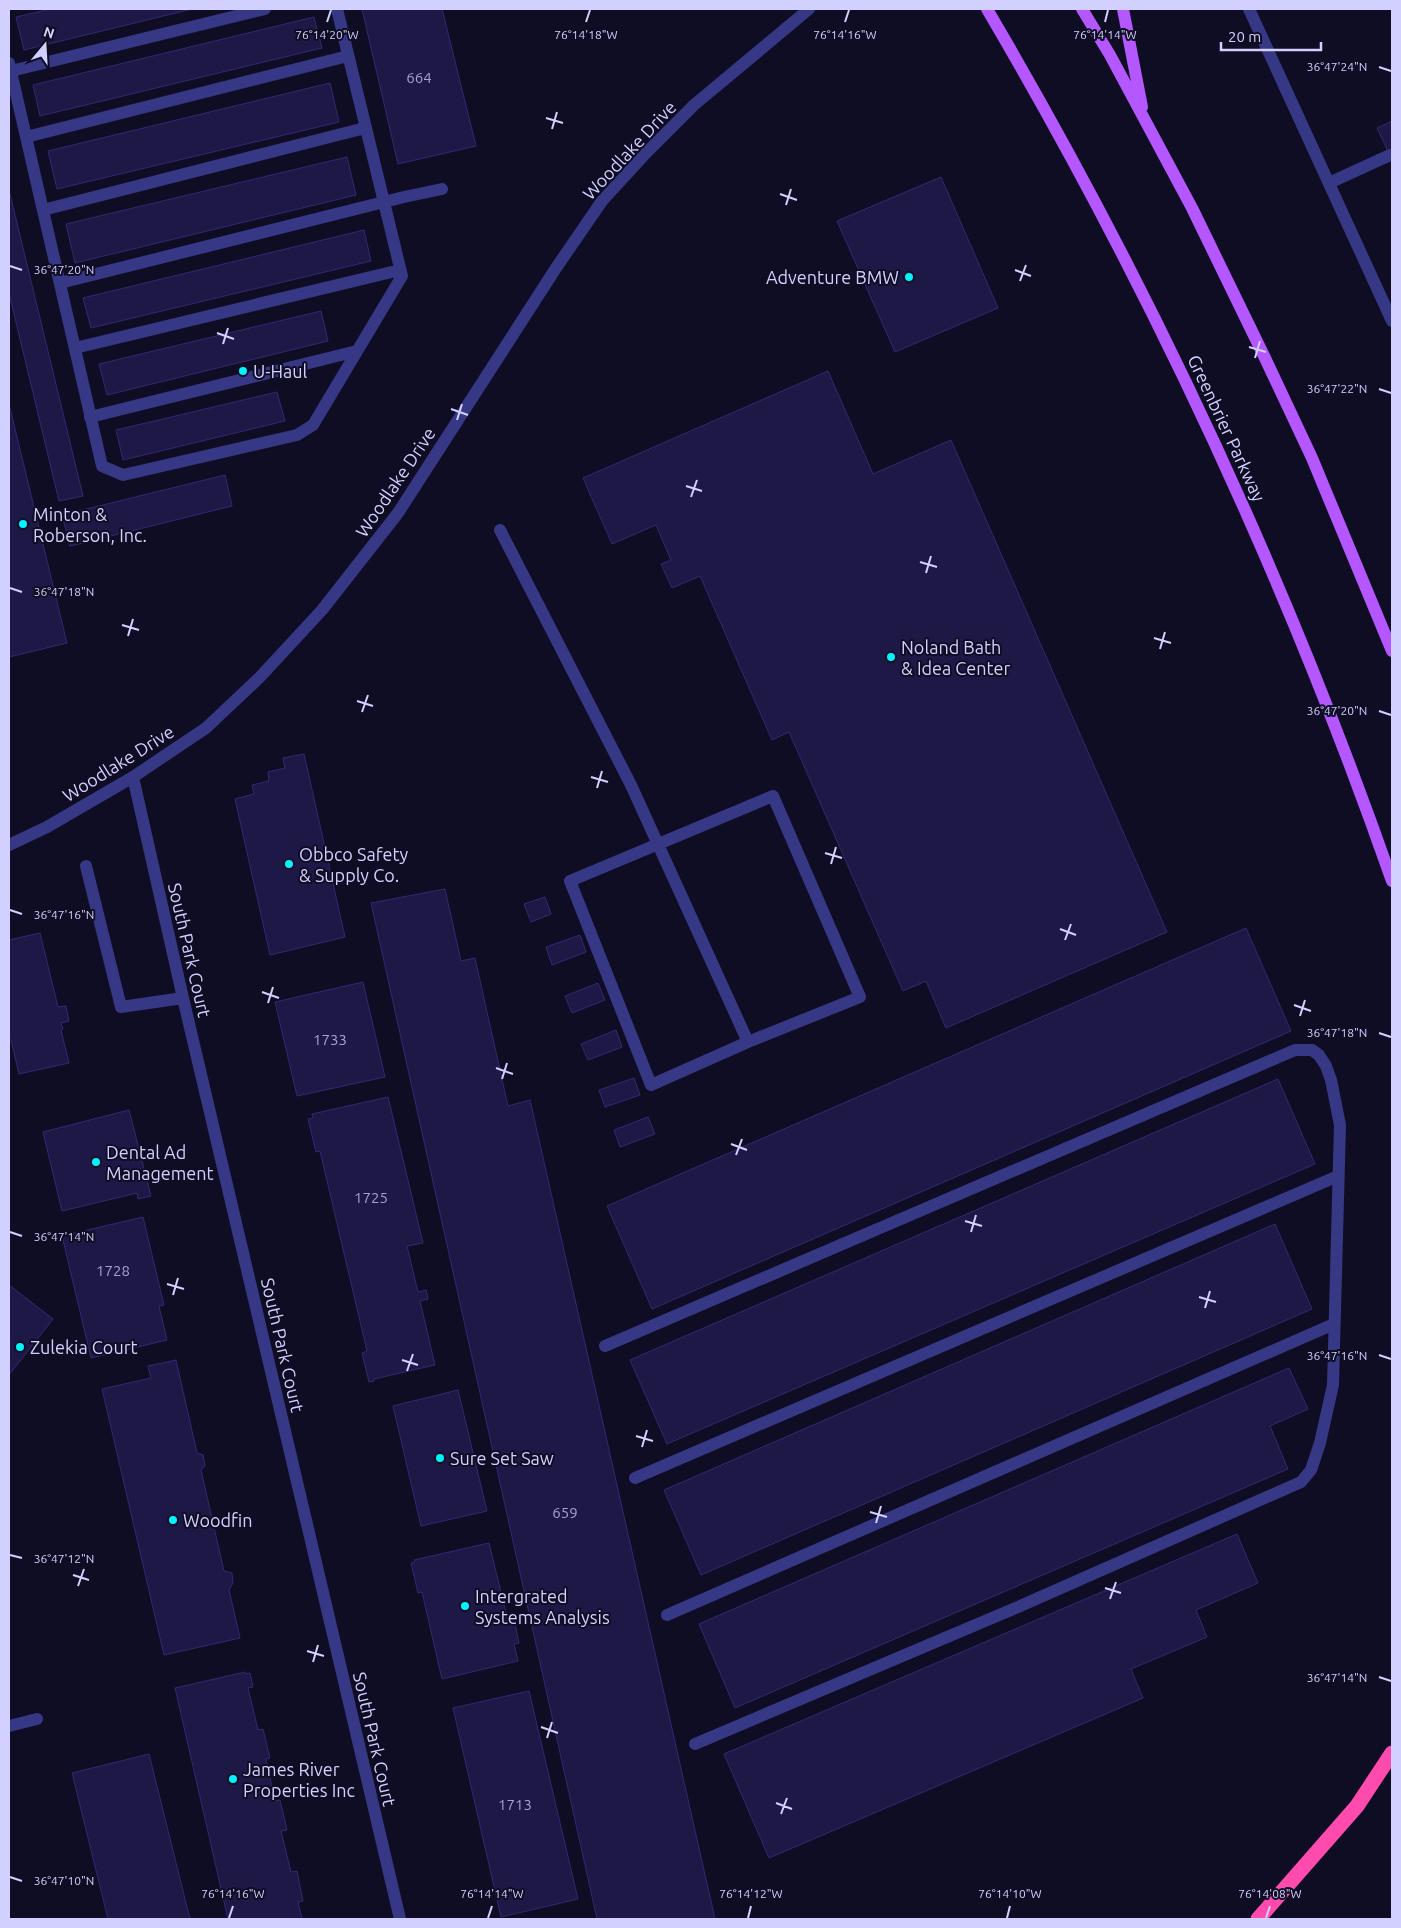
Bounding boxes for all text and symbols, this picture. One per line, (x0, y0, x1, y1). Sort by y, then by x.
north arrow (20, 20, 70, 70)
scale bar (1221, 20, 1321, 52)
text: N (42, 23, 56, 42)
text: 76°14'20"W (295, 28, 359, 41)
text: 76°14'18"W (554, 28, 618, 41)
text: 76°14'16"W (813, 28, 877, 41)
text: 76°14'14"W (1073, 28, 1137, 41)
text: 20 m (1228, 28, 1261, 45)
text: 36°47'24"N (1307, 60, 1367, 73)
house number: 664 (406, 69, 432, 86)
street label: Woodlake Drive (578, 97, 680, 203)
text: 36°47'20"N (34, 263, 94, 276)
place label: Adventure BMW (766, 267, 899, 287)
marker: Adventure BMW (903, 271, 915, 283)
street label: Greenbrier Parkway (1184, 352, 1270, 505)
place label: U-Haul (253, 361, 308, 381)
marker: U-Haul (237, 365, 249, 377)
text: 36°47'22"N (1307, 382, 1367, 395)
street label: Woodlake Drive (351, 424, 439, 540)
place label: Minton & Roberson, Inc. (33, 504, 147, 545)
marker: Minton & Roberson, Inc. (17, 518, 29, 530)
text: 36°47'18"N (34, 585, 94, 598)
place label: Noland Bath & Idea Center (901, 637, 1011, 678)
marker: Noland Bath & Idea Center (885, 651, 897, 663)
text: 36°47'20"N (1307, 704, 1367, 717)
street label: Woodlake Drive (59, 721, 177, 805)
place label: Obbco Safety & Supply Co. (299, 844, 409, 885)
marker: Obbco Safety & Supply Co. (283, 858, 295, 870)
street label: South Park Court (165, 881, 215, 1019)
text: 36°47'16"N (34, 908, 94, 921)
text: 36°47'18"N (1307, 1026, 1367, 1039)
house number: 1733 (313, 1031, 347, 1048)
place label: Dental Ad Management (106, 1142, 214, 1183)
marker: Dental Ad Management (90, 1156, 102, 1168)
house number: 1725 (354, 1189, 388, 1206)
text: 36°47'14"N (34, 1230, 94, 1243)
house number: 1728 (96, 1262, 130, 1279)
street label: South Park Court (258, 1276, 308, 1414)
place label: Zulekia Court (30, 1337, 138, 1357)
marker: Zulekia Court (14, 1341, 26, 1353)
text: 36°47'16"N (1307, 1349, 1367, 1362)
place label: Sure Set Saw (450, 1448, 554, 1468)
marker: Sure Set Saw (434, 1452, 446, 1464)
house number: 659 (552, 1504, 578, 1521)
place label: Woodfin (183, 1510, 252, 1530)
marker: Woodfin (167, 1514, 179, 1526)
text: 36°47'12"N (34, 1552, 94, 1565)
place label: Intergrated Systems Analysis (475, 1586, 610, 1627)
marker: Intergrated Systems Analysis (459, 1600, 471, 1612)
street label: South Park Court (350, 1670, 400, 1808)
text: 36°47'14"N (1307, 1671, 1367, 1684)
place label: James River Properties Inc (243, 1759, 355, 1800)
marker: James River Properties Inc (227, 1773, 239, 1785)
house number: 1713 (498, 1796, 532, 1813)
text: 36°47'10"N (34, 1874, 94, 1887)
text: 76°14'16"W (201, 1887, 265, 1900)
text: 76°14'14"W (460, 1887, 524, 1900)
text: 76°14'12"W (719, 1887, 783, 1900)
text: 76°14'10"W (978, 1887, 1042, 1900)
text: 76°14'08"W (1238, 1887, 1302, 1900)

